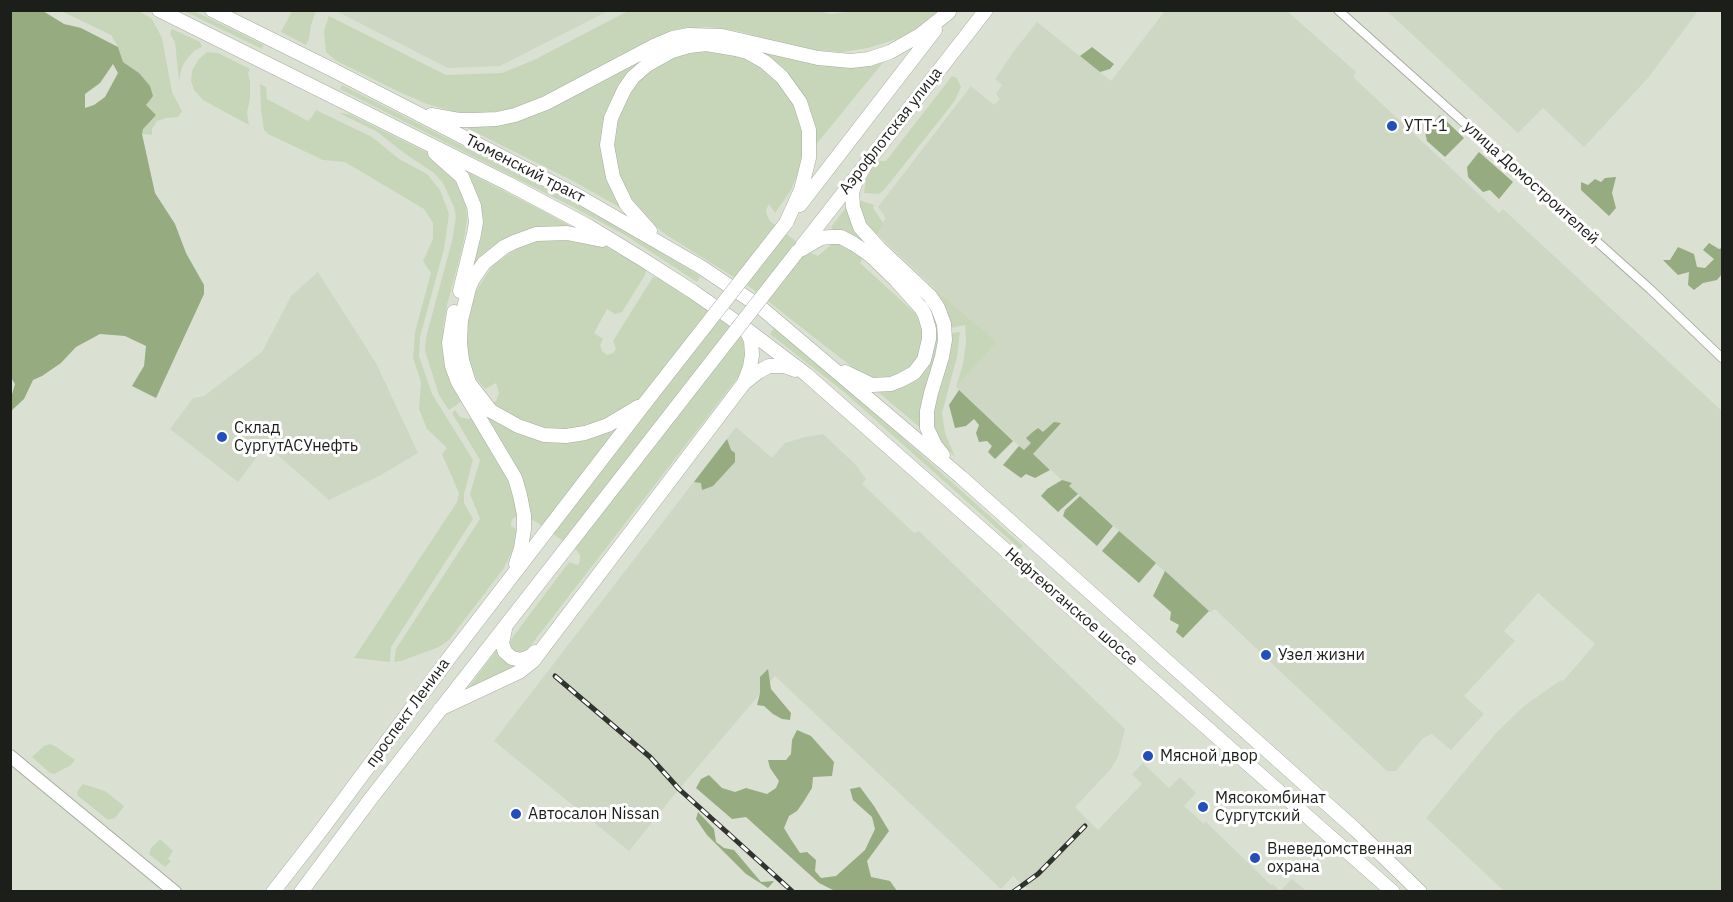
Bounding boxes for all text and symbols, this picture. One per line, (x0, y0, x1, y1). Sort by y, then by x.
street label: Аэрофлотская улица (835, 64, 947, 198)
place label: УТТ-1 (1404, 116, 1447, 136)
street label: улица Домостроителей (1459, 117, 1603, 249)
marker: УТТ-1 (1385, 119, 1399, 133)
street label: Тюменский тракт (462, 131, 588, 207)
place label: Склад СургутАСУнефть (234, 418, 358, 456)
marker: Склад СургутАСУнефть (215, 430, 229, 444)
street label: Нефтеюганское шоссе (1001, 544, 1141, 670)
place label: Узел жизни (1278, 645, 1365, 665)
marker: Узел жизни (1259, 648, 1273, 662)
street label: проспект Ленина (362, 655, 454, 771)
place label: Мясной двор (1160, 746, 1258, 766)
marker: Мясной двор (1141, 749, 1155, 763)
place label: Мясокомбинат Сургутский (1215, 788, 1326, 826)
marker: Мясокомбинат Сургутский (1196, 800, 1210, 814)
place label: Автосалон Nissan (528, 804, 660, 824)
marker: Автосалон Nissan (509, 807, 523, 821)
place label: Вневедомственная охрана (1267, 839, 1412, 877)
marker: Вневедомственная охрана (1248, 851, 1262, 865)

